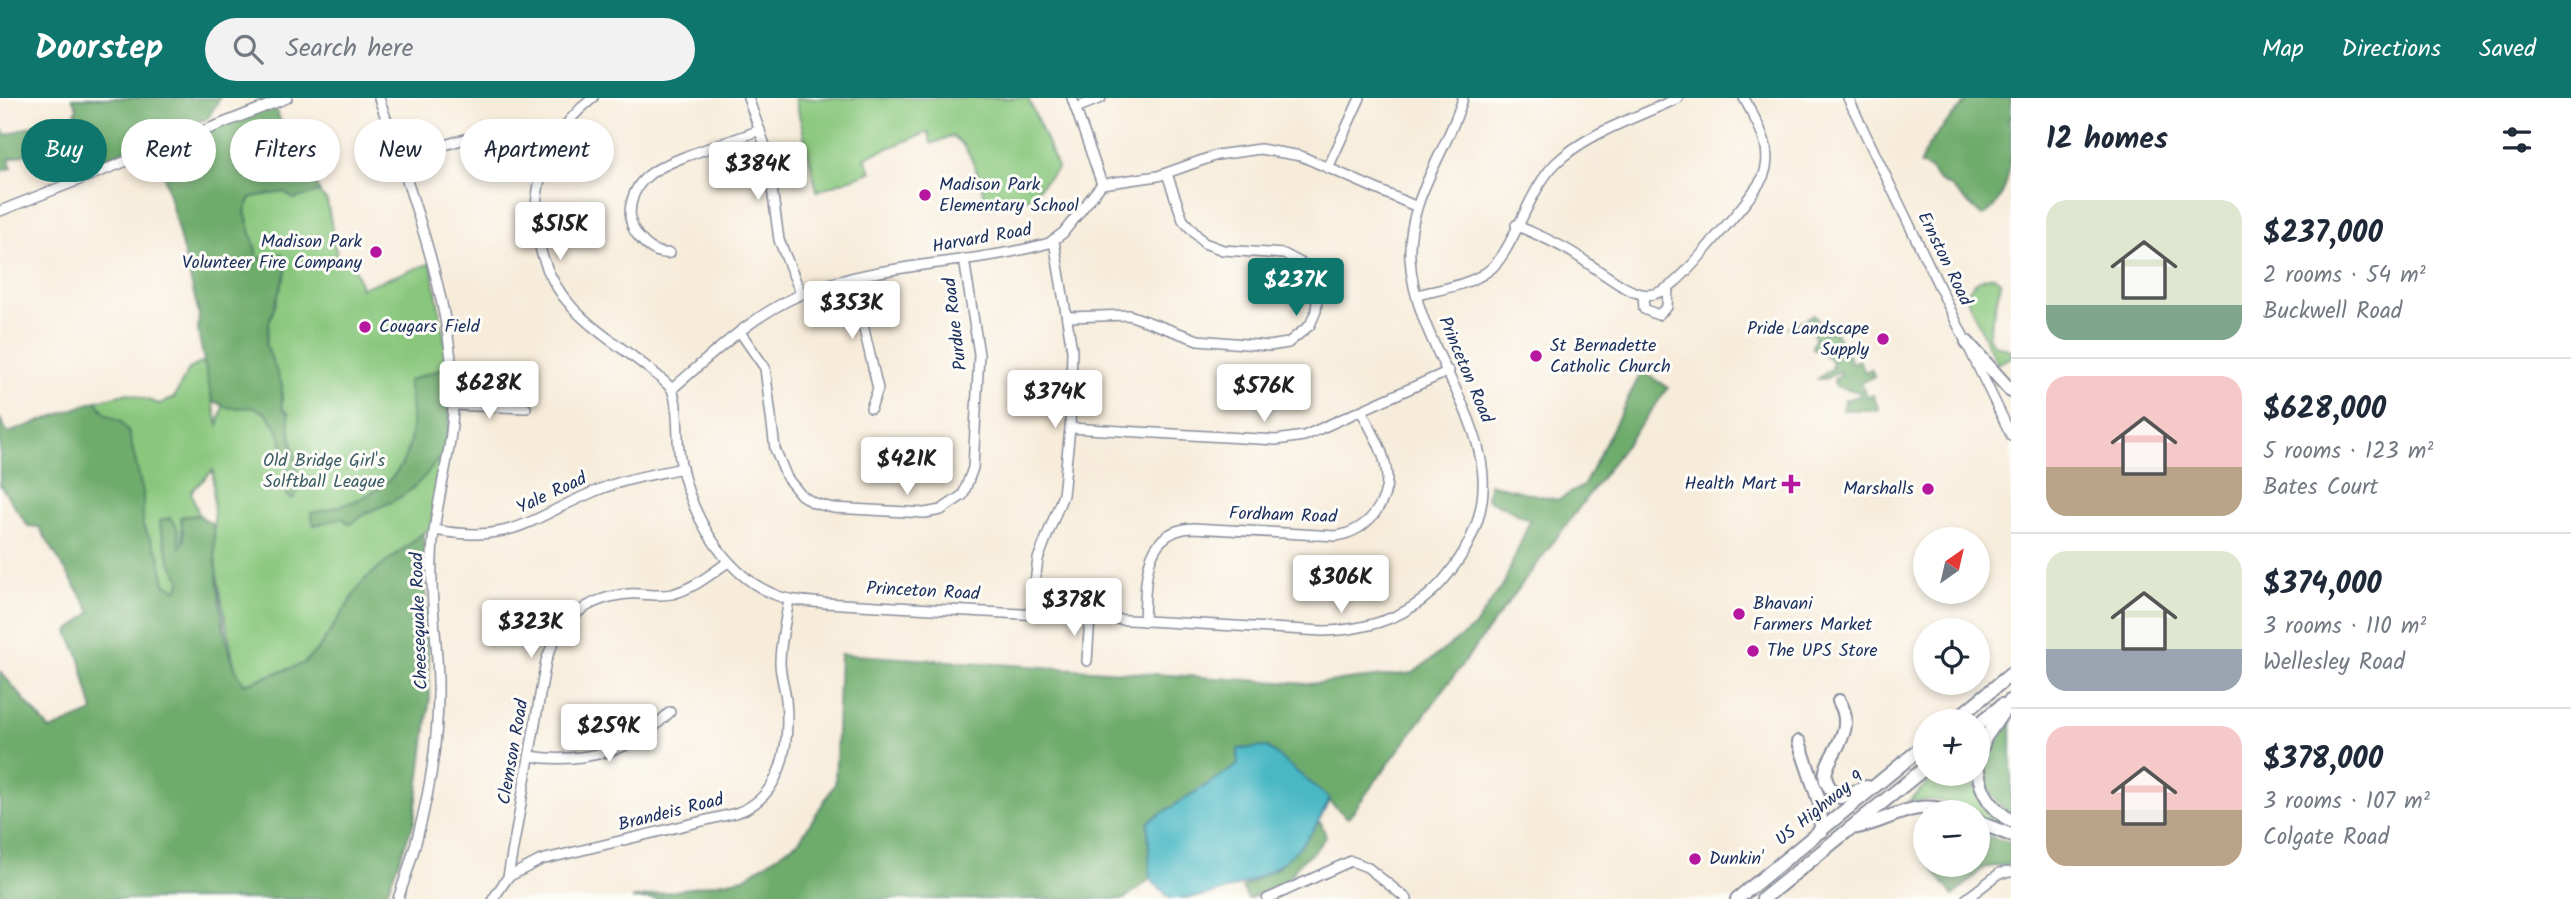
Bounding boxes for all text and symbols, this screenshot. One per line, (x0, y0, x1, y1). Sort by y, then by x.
search box (205, 18, 695, 81)
text: Doorstep (35, 23, 163, 76)
text: Search here (285, 28, 413, 70)
icon: search (229, 30, 267, 68)
text: Map (2262, 30, 2304, 69)
text: Directions (2342, 30, 2441, 69)
text: Saved (2479, 30, 2536, 69)
text: 12 homes (2046, 116, 2168, 164)
chip: Buy (21, 119, 107, 182)
chip: Rent (121, 119, 216, 182)
chip: Filters (230, 119, 340, 182)
chip: New (354, 119, 446, 182)
chip: Apartment (460, 119, 614, 182)
icon: filters (2498, 121, 2536, 159)
pin: $384K (709, 142, 807, 202)
text: $384K (725, 147, 791, 183)
place label: Madison Park Elementary School (939, 171, 1080, 221)
marker: Madison Park Elementary School (917, 187, 933, 203)
pin: $515K (511, 202, 609, 262)
text: $515K (531, 207, 589, 243)
street label: Ernston Road (1909, 207, 1980, 312)
text: $237,000 (2263, 210, 2383, 258)
street label: Harvard Road (930, 216, 1035, 262)
place label: Madison Park Volunteer Fire Company (182, 228, 363, 278)
icon: home (2102, 228, 2186, 312)
marker: Madison Park Volunteer Fire Company (368, 244, 384, 260)
pin: $237K (1247, 258, 1345, 318)
text: 2 rooms · 54 m² (2263, 258, 2426, 294)
text: $237K (1264, 263, 1328, 299)
street label: Purdue Road (936, 275, 976, 372)
pin: $353K (803, 282, 901, 341)
text: $353K (820, 286, 884, 322)
text: Buckwell Road (2263, 294, 2402, 330)
street label: Princeton Road (1429, 312, 1501, 429)
place label: Cougars Field (379, 313, 481, 342)
place label: Pride Landscape Supply (1747, 315, 1870, 365)
marker: Cougars Field (357, 319, 373, 335)
marker: Pride Landscape Supply (1875, 331, 1891, 347)
place label: St Bernadette Catholic Church (1550, 332, 1671, 382)
marker: St Bernadette Catholic Church (1528, 348, 1544, 364)
pin: $628K (440, 362, 538, 421)
pin: $576K (1215, 364, 1313, 424)
text: $628K (456, 366, 522, 402)
text: $576K (1233, 369, 1295, 405)
pin: $374K (1006, 370, 1104, 430)
text: $374K (1023, 375, 1087, 411)
text: $628,000 (2263, 386, 2386, 434)
icon: home (2102, 404, 2186, 488)
text: 5 rooms · 123 m² (2263, 434, 2433, 470)
pin: $421K (858, 438, 956, 497)
text: $421K (877, 442, 937, 478)
park label: Old Bridge Girl's Solftball League (263, 447, 385, 497)
street label: Yale Road (512, 465, 593, 523)
place label: Health Mart (1685, 470, 1778, 499)
text: Bates Court (2263, 470, 2378, 506)
place label: Marshalls (1843, 475, 1914, 504)
marker: Health Mart (1783, 476, 1799, 492)
marker: Marshalls (1920, 481, 1936, 497)
street label: Fordham Road (1228, 500, 1339, 532)
north arrow (1913, 527, 1990, 604)
map controls (1913, 527, 1990, 877)
street label: Cheesequake Road (403, 551, 437, 690)
pin: $306K (1292, 556, 1390, 615)
text: $306K (1309, 560, 1373, 596)
text: $374,000 (2263, 561, 2382, 609)
street label: Princeton Road (865, 575, 982, 610)
pin: $378K (1025, 578, 1123, 638)
icon: home (2102, 579, 2186, 663)
text: $378K (1042, 583, 1106, 619)
place label: Bhavani Farmers Market (1753, 590, 1873, 640)
pin: $323K (482, 601, 580, 660)
text: $323K (498, 605, 564, 641)
marker: Bhavani Farmers Market (1731, 606, 1747, 622)
text: 3 rooms · 110 m² (2263, 609, 2426, 645)
button: locate (1913, 618, 1990, 695)
place label: The UPS Store (1767, 637, 1878, 666)
marker: The UPS Store (1745, 643, 1761, 659)
text: Wellesley Road (2263, 645, 2405, 681)
street label: Clemson Road (490, 696, 538, 807)
pin: $259K (560, 704, 658, 764)
text: $259K (577, 709, 641, 745)
button: + (1913, 709, 1990, 786)
text: $378,000 (2263, 736, 2383, 784)
icon: home (2102, 754, 2186, 838)
street label: US Highway 9 (1769, 764, 1871, 854)
text: 3 rooms · 107 m² (2263, 784, 2430, 820)
street label: Brandeis Road (615, 786, 728, 840)
button: − (1913, 800, 1990, 877)
text: Colgate Road (2263, 820, 2389, 856)
place label: Dunkin' (1709, 845, 1764, 874)
marker: Dunkin' (1687, 851, 1703, 867)

